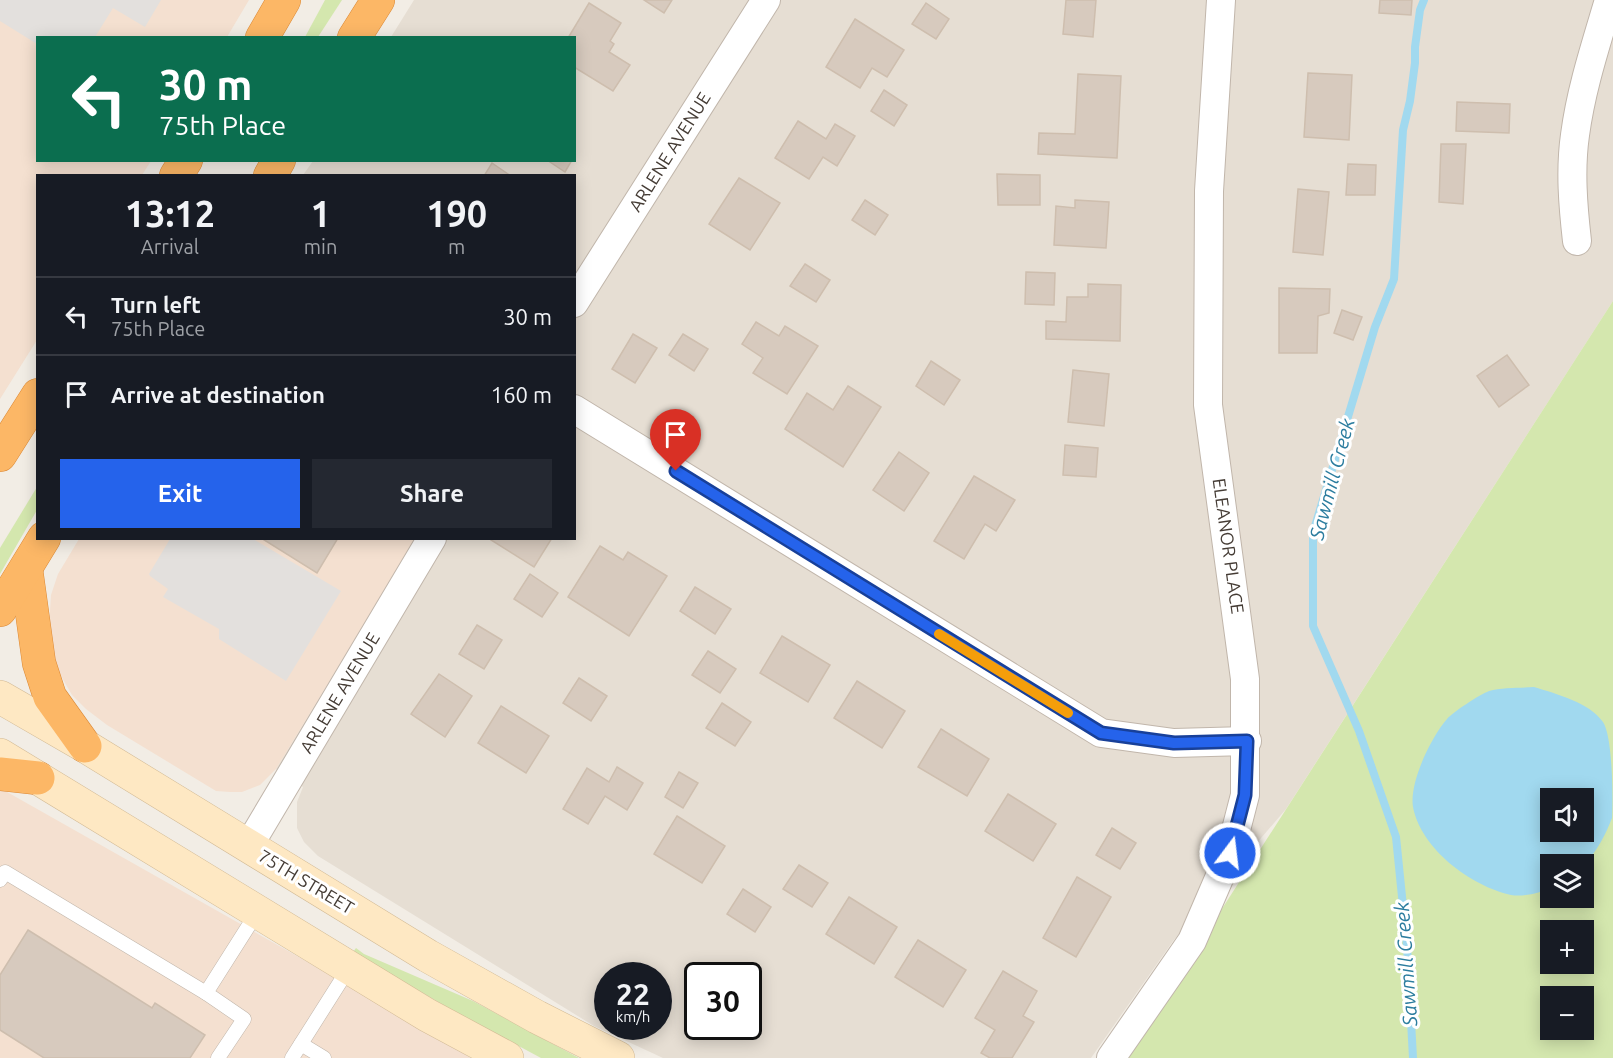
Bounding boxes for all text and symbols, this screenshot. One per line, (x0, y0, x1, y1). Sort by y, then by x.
icon: left (60, 60, 138, 138)
text: 30 m (159, 61, 253, 108)
street label: ARLENE AVENUE (624, 88, 714, 215)
text: 75th Place (159, 110, 286, 140)
text: 13:12 (125, 193, 215, 234)
text: 1 (310, 193, 331, 234)
text: 190 (426, 193, 487, 234)
text: Arrival (141, 235, 199, 258)
text: min (304, 235, 337, 258)
text: m (448, 235, 465, 258)
text: Turn left (111, 292, 201, 317)
icon: left (60, 300, 93, 333)
text: 30 m (503, 304, 552, 329)
text: 75th Place (111, 317, 205, 340)
icon: arrive (60, 378, 93, 411)
text: Arrive at destination (111, 382, 325, 407)
text: 160 m (491, 382, 552, 407)
pin (650, 409, 701, 471)
water label: Sawmill Creek (1304, 415, 1359, 543)
icon: arrive (659, 418, 692, 451)
button: Exit (60, 459, 300, 528)
button: Share (312, 459, 552, 528)
street label: ELEANOR PLACE (1210, 477, 1248, 615)
street label: ARLENE AVENUE (295, 629, 383, 756)
map controls (1540, 788, 1594, 1040)
button: sound (1540, 788, 1594, 842)
position arrow (1198, 821, 1262, 885)
street label: 75TH STREET (255, 845, 358, 917)
button: layers (1540, 854, 1594, 908)
water label: Sawmill Creek (1390, 900, 1421, 1028)
button: + (1540, 920, 1594, 974)
speed limit sign: 30 (684, 962, 762, 1040)
text: 22 (616, 977, 650, 1011)
button: − (1540, 986, 1594, 1040)
text: km/h (616, 1008, 650, 1025)

